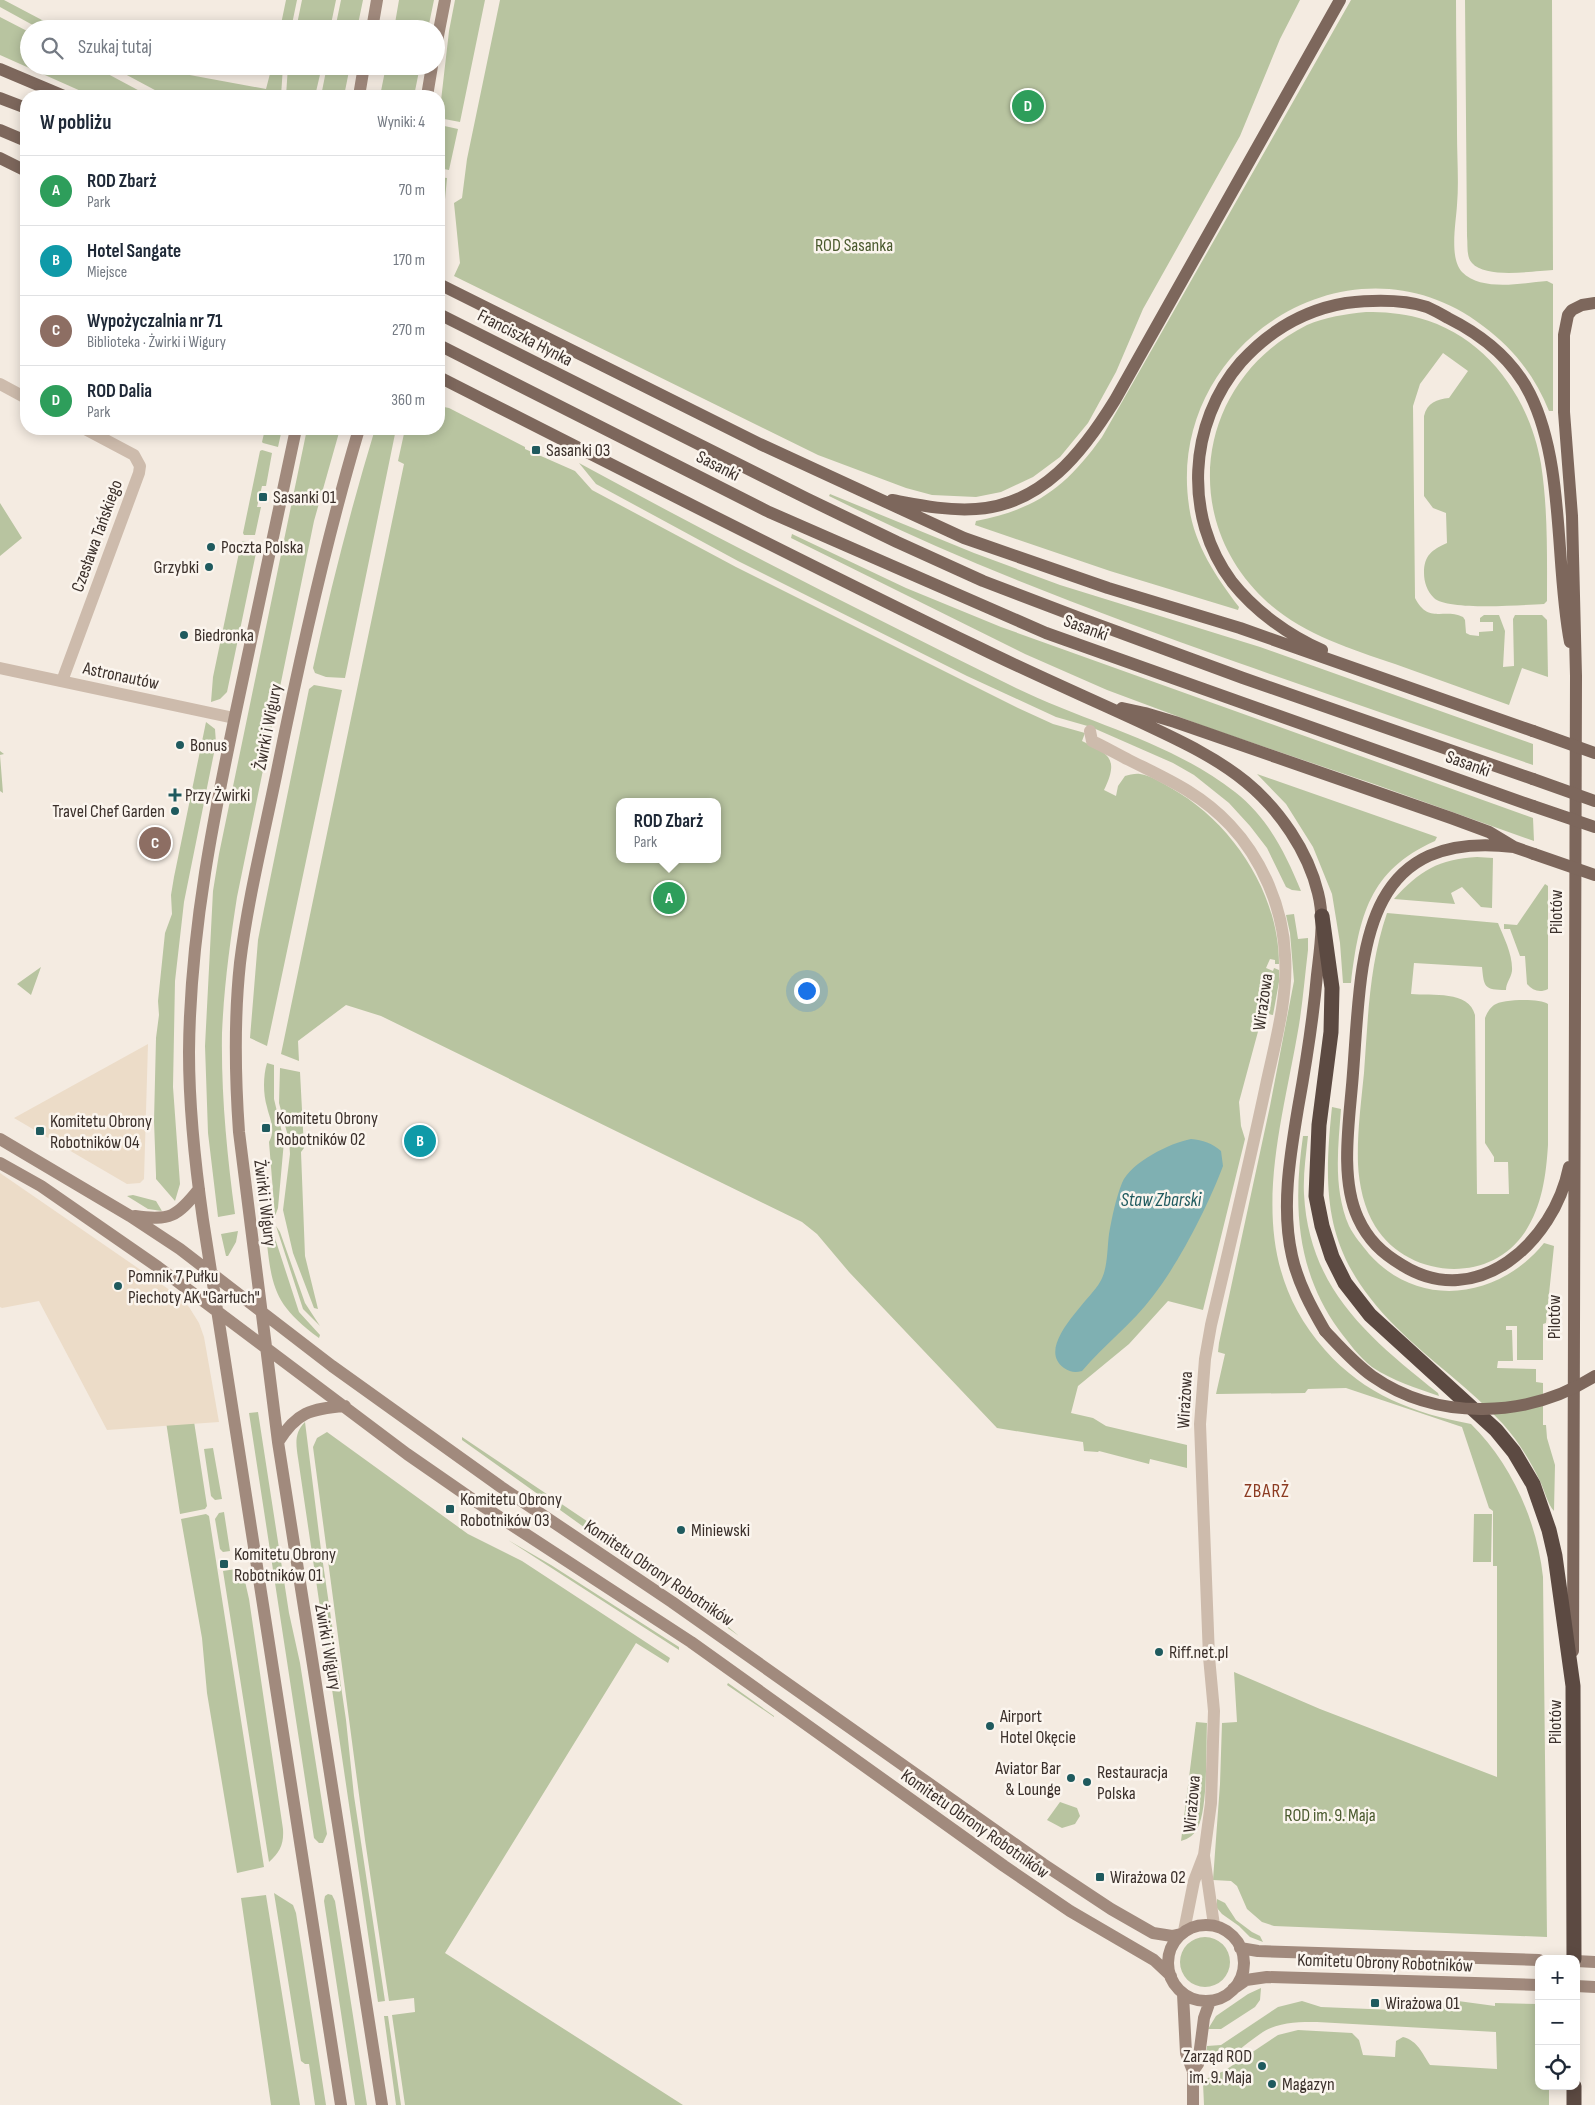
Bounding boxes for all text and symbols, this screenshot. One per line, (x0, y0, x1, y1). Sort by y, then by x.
search box (20, 20, 445, 75)
icon: search (38, 34, 66, 62)
text: Szukaj tutaj (78, 36, 152, 59)
pin: D (1012, 87, 1044, 125)
text: W pobliżu (40, 110, 111, 135)
text: Wyniki: 4 (377, 113, 425, 132)
text: ROD Zbarż (87, 170, 157, 193)
text: A (52, 181, 60, 200)
text: 70 m (399, 181, 425, 200)
text: Park (87, 193, 110, 212)
park label: ROD Sasanka (815, 235, 893, 256)
text: Hotel Sangate (87, 240, 181, 263)
text: B (52, 251, 60, 270)
text: 170 m (393, 251, 425, 270)
text: Miejsce (87, 263, 127, 282)
street label: Franciszka Hynka (474, 305, 576, 371)
text: Wypożyczalnia nr 71 (87, 310, 223, 333)
text: C (52, 321, 60, 340)
text: 270 m (392, 321, 425, 340)
text: Biblioteka · Żwirki i Wigury (87, 333, 226, 352)
text: ROD Dalia (87, 380, 152, 403)
text: D (52, 391, 60, 410)
text: 360 m (391, 391, 425, 410)
text: Park (87, 403, 110, 422)
place label: Sasanki 03 (546, 440, 610, 461)
marker: Sasanki 03 (530, 444, 542, 456)
street label: Sasanki (693, 446, 743, 486)
street label: Czesława Tańskiego (67, 477, 127, 595)
place label: Sasanki 01 (273, 487, 337, 508)
marker: Sasanki 01 (257, 491, 269, 503)
place label: Poczta Polska (221, 537, 304, 558)
marker: Poczta Polska (205, 541, 217, 553)
place label: Grzybki (154, 557, 199, 578)
marker: Grzybki (203, 561, 215, 573)
street label: Sasanki (1061, 610, 1111, 646)
place label: Biedronka (194, 625, 254, 646)
marker: Biedronka (178, 629, 190, 641)
street label: Astronautów (80, 658, 161, 694)
street label: Żwirki i Wigury (249, 682, 287, 772)
place label: Bonus (190, 735, 227, 756)
marker: Bonus (174, 739, 186, 751)
street label: Sasanki (1443, 746, 1493, 782)
place label: Przy Żwirki (185, 785, 250, 806)
marker: Przy Żwirki (169, 789, 181, 801)
popup (616, 798, 721, 863)
place label: Travel Chef Garden (52, 801, 165, 822)
marker: Travel Chef Garden (169, 805, 181, 817)
text: ROD Zbarż (634, 810, 703, 833)
pin: C (139, 824, 171, 862)
text: Park (634, 833, 657, 852)
pin: A (653, 879, 685, 917)
street label: Pilotów (1546, 890, 1567, 934)
street label: Wirażowa (1249, 972, 1277, 1032)
your location (794, 978, 820, 1004)
place label: Komitetu Obrony Robotników 02 (276, 1108, 378, 1150)
place label: Komitetu Obrony Robotników 04 (50, 1111, 152, 1153)
marker: Komitetu Obrony Robotników 02 (260, 1122, 272, 1134)
pin: B (404, 1122, 436, 1160)
marker: Komitetu Obrony Robotników 04 (34, 1125, 46, 1137)
street label: Żwirki i Wigury (249, 1158, 281, 1248)
water label: Staw Zbarski (1121, 1189, 1202, 1212)
place label: Pomnik 7 Pułku Piechoty AK "Garłuch" (128, 1266, 260, 1308)
marker: Pomnik 7 Pułku Piechoty AK "Garłuch" (112, 1280, 124, 1292)
street label: Pilotów (1544, 1295, 1565, 1339)
street label: Wirażowa (1173, 1371, 1197, 1429)
district label: ZBARŻ (1244, 1480, 1290, 1503)
place label: Komitetu Obrony Robotników 03 (460, 1489, 562, 1531)
marker: Komitetu Obrony Robotników 03 (444, 1503, 456, 1515)
street label: Komitetu Obrony Robotników (580, 1515, 738, 1631)
place label: Miniewski (691, 1520, 750, 1541)
marker: Miniewski (675, 1524, 687, 1536)
place label: Komitetu Obrony Robotników 01 (234, 1544, 336, 1586)
marker: Komitetu Obrony Robotników 01 (218, 1558, 230, 1570)
street label: Żwirki i Wigury (310, 1602, 346, 1692)
place label: Riff.net.pl (1169, 1642, 1228, 1663)
marker: Riff.net.pl (1153, 1646, 1165, 1658)
street label: Pilotów (1545, 1700, 1566, 1744)
place label: Airport Hotel Okęcie (999, 1706, 1076, 1748)
marker: Airport Hotel Okęcie (984, 1720, 996, 1732)
place label: Aviator Bar & Lounge (994, 1758, 1061, 1800)
place label: Restauracja Polska (1097, 1762, 1168, 1804)
street label: Komitetu Obrony Robotników (897, 1765, 1053, 1883)
marker: Aviator Bar & Lounge (1065, 1772, 1077, 1784)
street label: Wirażowa (1179, 1774, 1205, 1833)
marker: Restauracja Polska (1081, 1776, 1093, 1788)
park label: ROD im. 9. Maja (1284, 1805, 1376, 1826)
place label: Wirażowa 02 (1110, 1867, 1186, 1888)
marker: Wirażowa 02 (1094, 1871, 1106, 1883)
street label: Komitetu Obrony Robotników (1297, 1949, 1473, 1977)
map controls (1535, 1955, 1580, 2090)
button: + (1535, 1955, 1580, 2000)
place label: Wirażowa 01 (1385, 1993, 1460, 2014)
marker: Wirażowa 01 (1369, 1997, 1381, 2009)
button: − (1535, 2000, 1580, 2045)
button: locate (1535, 2045, 1580, 2090)
place label: Zarząd ROD im. 9. Maja (1183, 2046, 1252, 2088)
marker: Zarząd ROD im. 9. Maja (1256, 2060, 1268, 2072)
place label: Magazyn (1282, 2074, 1335, 2095)
marker: Magazyn (1266, 2078, 1278, 2090)

